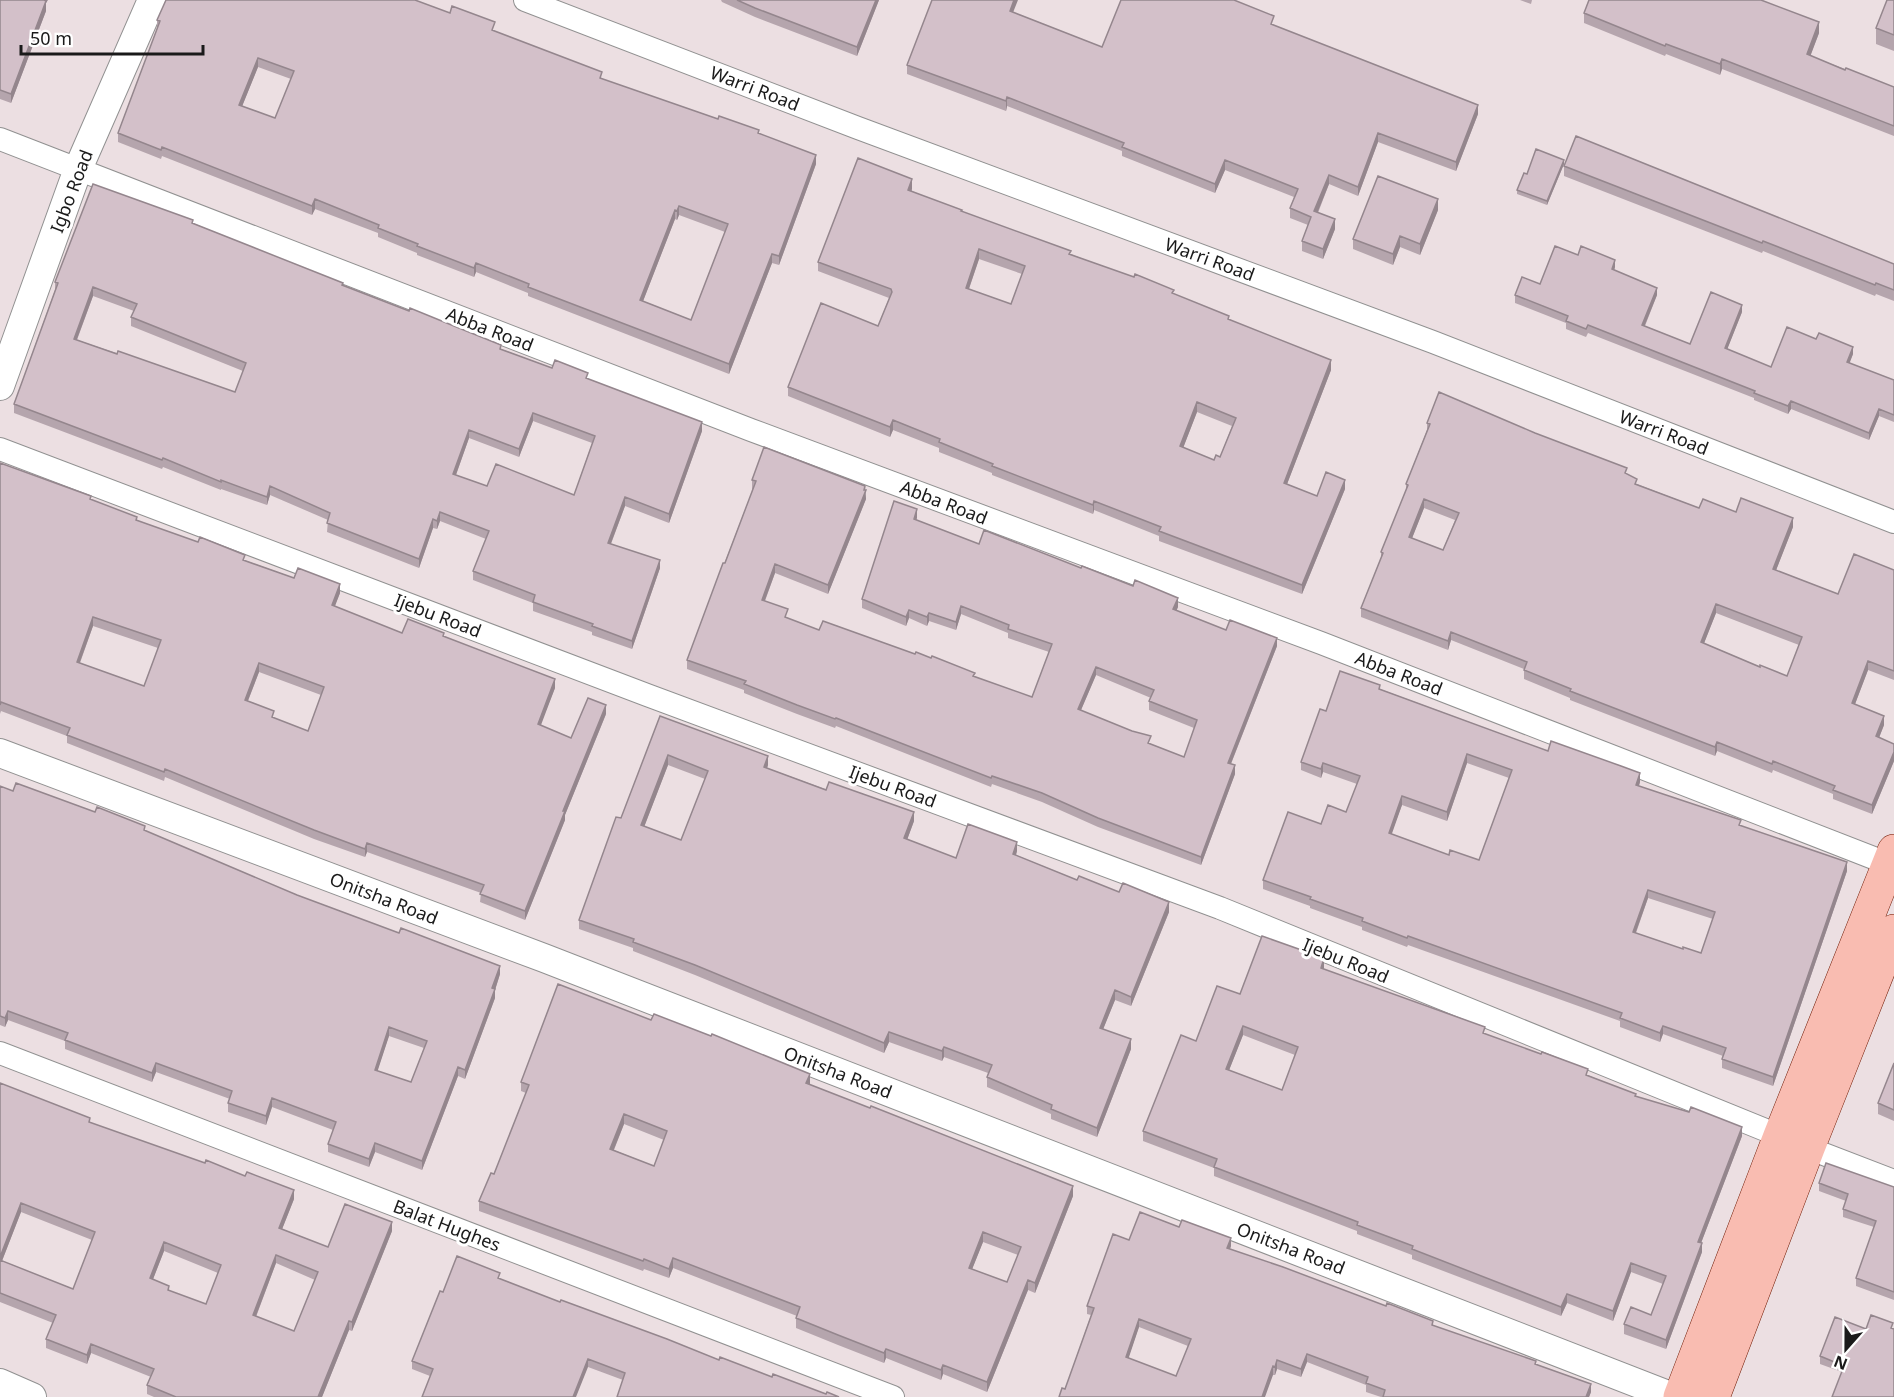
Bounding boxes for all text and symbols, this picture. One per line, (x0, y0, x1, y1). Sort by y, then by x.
scale bar (21, 18, 202, 56)
text: 50 m (30, 26, 72, 50)
street label: Warri Road (707, 60, 803, 116)
street label: Igbo Road (44, 146, 98, 236)
street label: Warri Road (1162, 232, 1258, 286)
street label: Abba Road (443, 301, 537, 357)
street label: Warri Road (1616, 404, 1712, 460)
street label: Abba Road (897, 474, 991, 530)
street label: Ijebu Road (391, 587, 485, 643)
street label: Abba Road (1352, 645, 1446, 701)
street label: Ijebu Road (846, 759, 940, 813)
street label: Onitsha Road (326, 866, 442, 930)
street label: Ijebu Road (1299, 932, 1393, 988)
street label: Onitsha Road (780, 1040, 896, 1104)
street label: Balat Hughes (390, 1194, 504, 1256)
street label: Onitsha Road (1233, 1216, 1349, 1280)
north arrow (1816, 1319, 1876, 1379)
text: N (1831, 1350, 1851, 1376)

